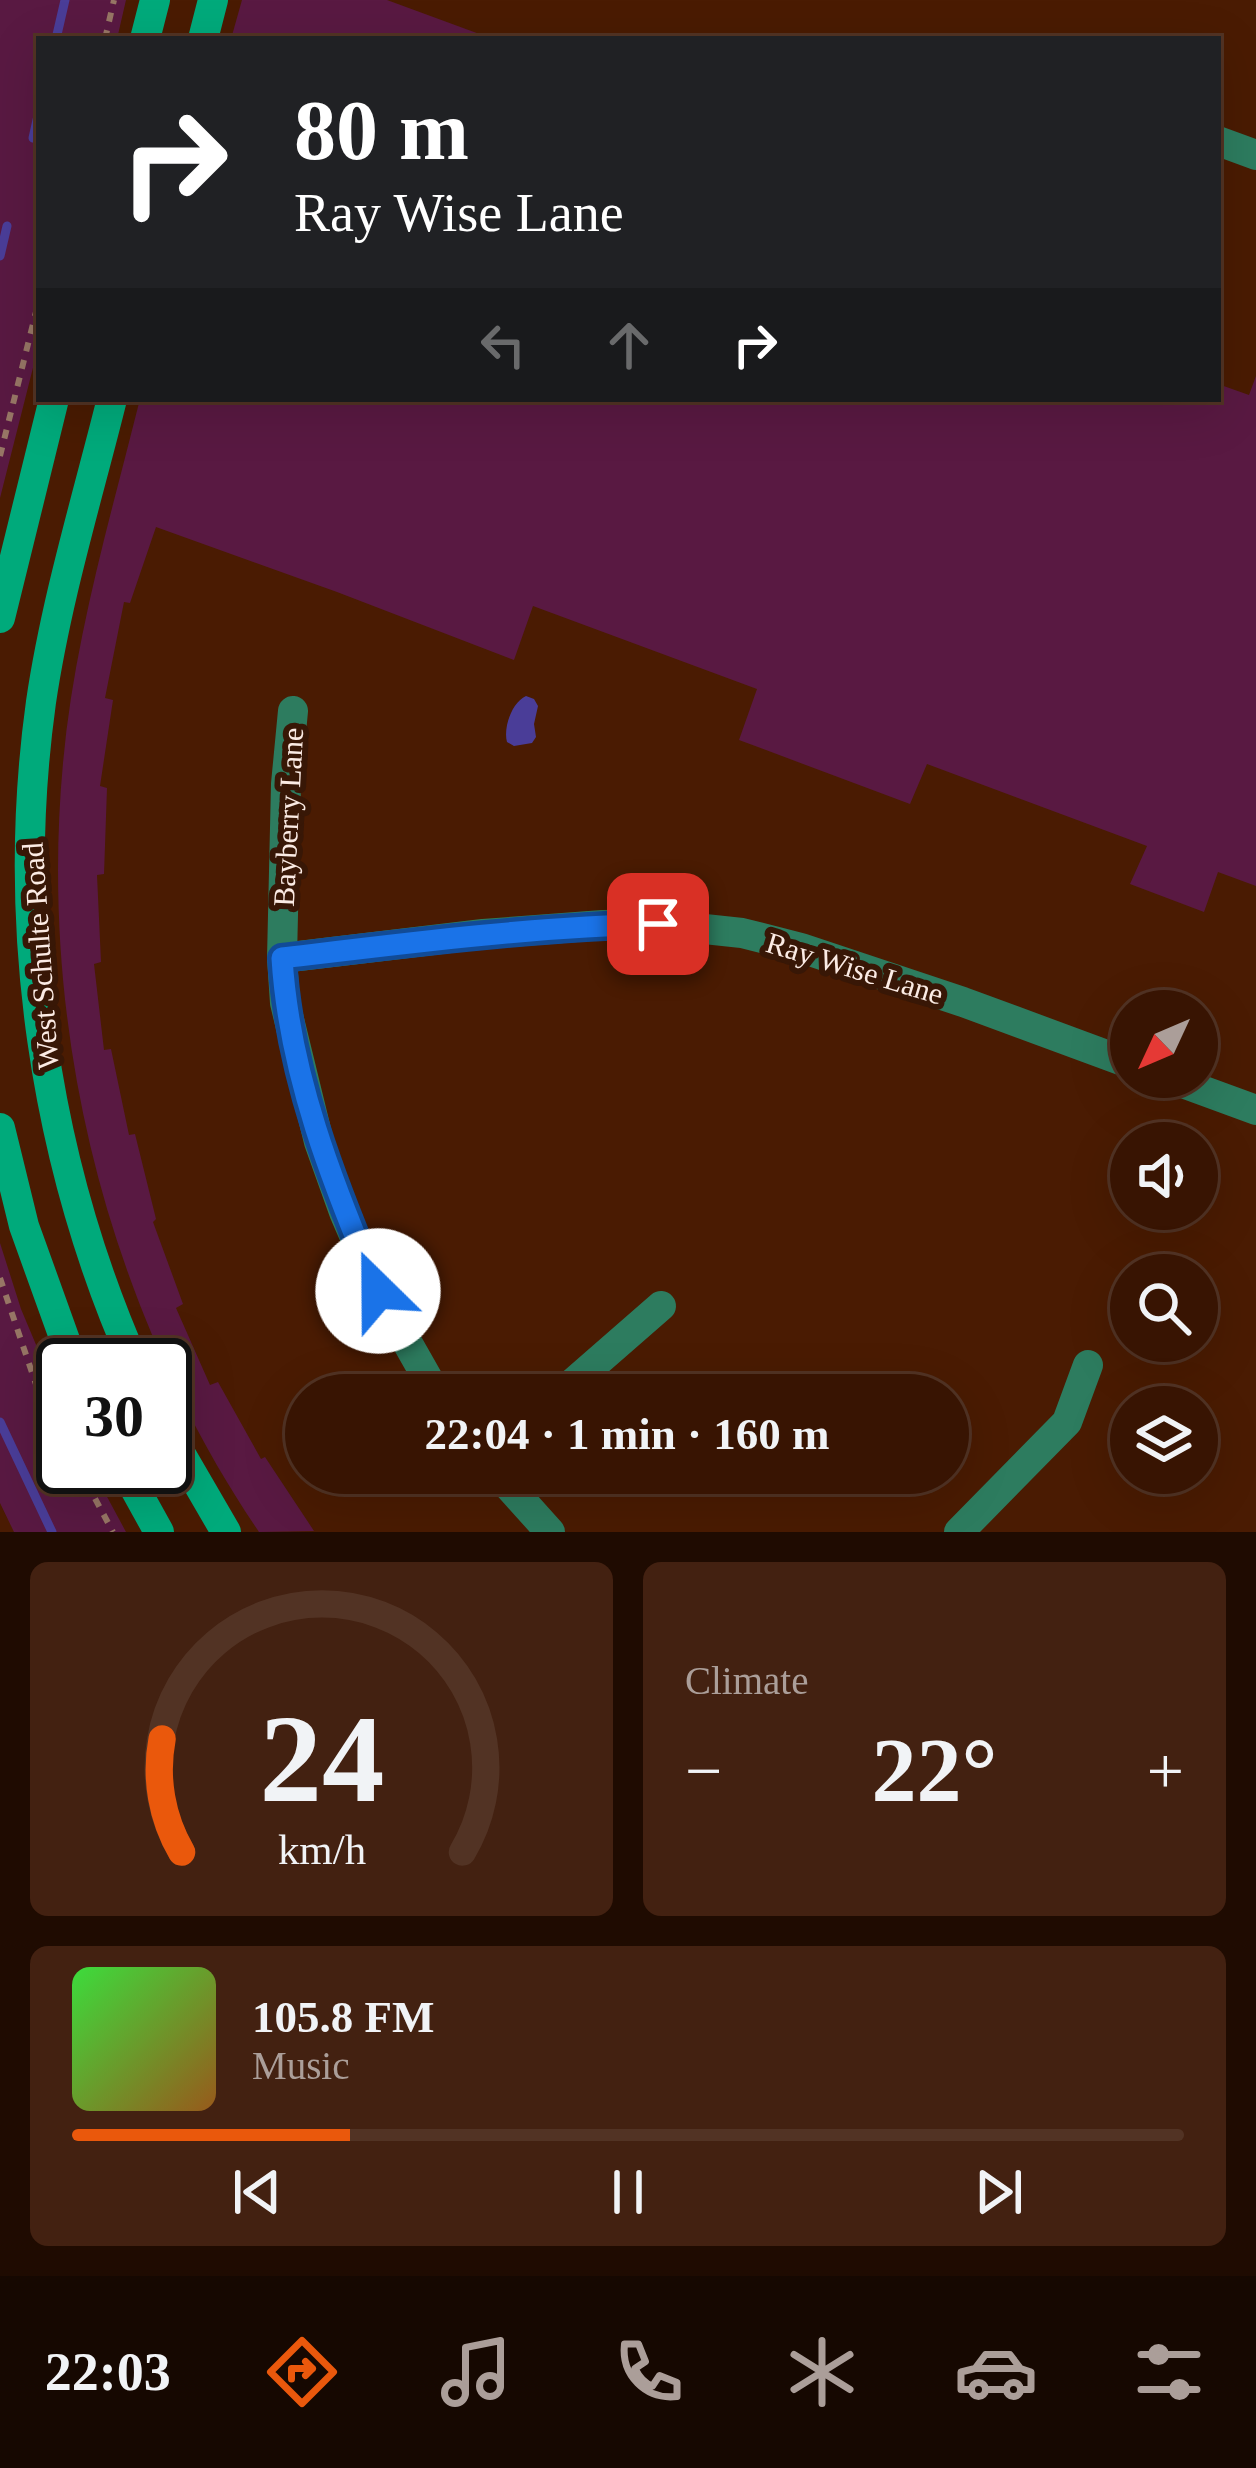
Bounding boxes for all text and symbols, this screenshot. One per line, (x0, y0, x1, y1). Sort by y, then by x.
icon: right (96, 84, 252, 240)
text: 80 m (294, 84, 469, 177)
text: Ray Wise Lane (294, 183, 624, 243)
icon: left (470, 312, 536, 378)
icon: ahead (596, 312, 662, 378)
icon: right (722, 312, 788, 378)
street label: Bayberry Lane (267, 727, 309, 907)
street label: West Schulte Road (16, 841, 64, 1071)
pin (607, 873, 709, 975)
icon: arrive (625, 891, 691, 957)
street label: Ray Wise Lane (763, 925, 947, 1011)
north arrow (1110, 990, 1218, 1098)
map controls (1110, 990, 1218, 1494)
button: sound (1110, 1122, 1218, 1230)
position arrow (315, 1228, 441, 1354)
button: search (1110, 1254, 1218, 1362)
speed limit sign: 30 (36, 1338, 192, 1494)
button: layers (1110, 1386, 1218, 1494)
text: 22:04 · 1 min · 160 m (425, 1409, 830, 1459)
text: Climate (685, 1659, 808, 1702)
text: 24 (259, 1690, 384, 1828)
text: 22° (872, 1721, 998, 1820)
text: − (685, 1734, 722, 1807)
text: + (1147, 1734, 1184, 1807)
text: km/h (277, 1826, 366, 1873)
text: 105.8 FM (252, 1992, 434, 2042)
text: Music (252, 2044, 350, 2087)
icon: previous (224, 2159, 290, 2225)
icon: pause (595, 2159, 661, 2225)
icon: next (966, 2159, 1032, 2225)
icon: directions (260, 2330, 344, 2414)
icon: music (434, 2330, 518, 2414)
icon: phone (607, 2330, 691, 2414)
icon: climate (780, 2330, 864, 2414)
icon: car (954, 2330, 1038, 2414)
icon: filters (1127, 2330, 1211, 2414)
text: 22:03 (45, 2342, 171, 2402)

